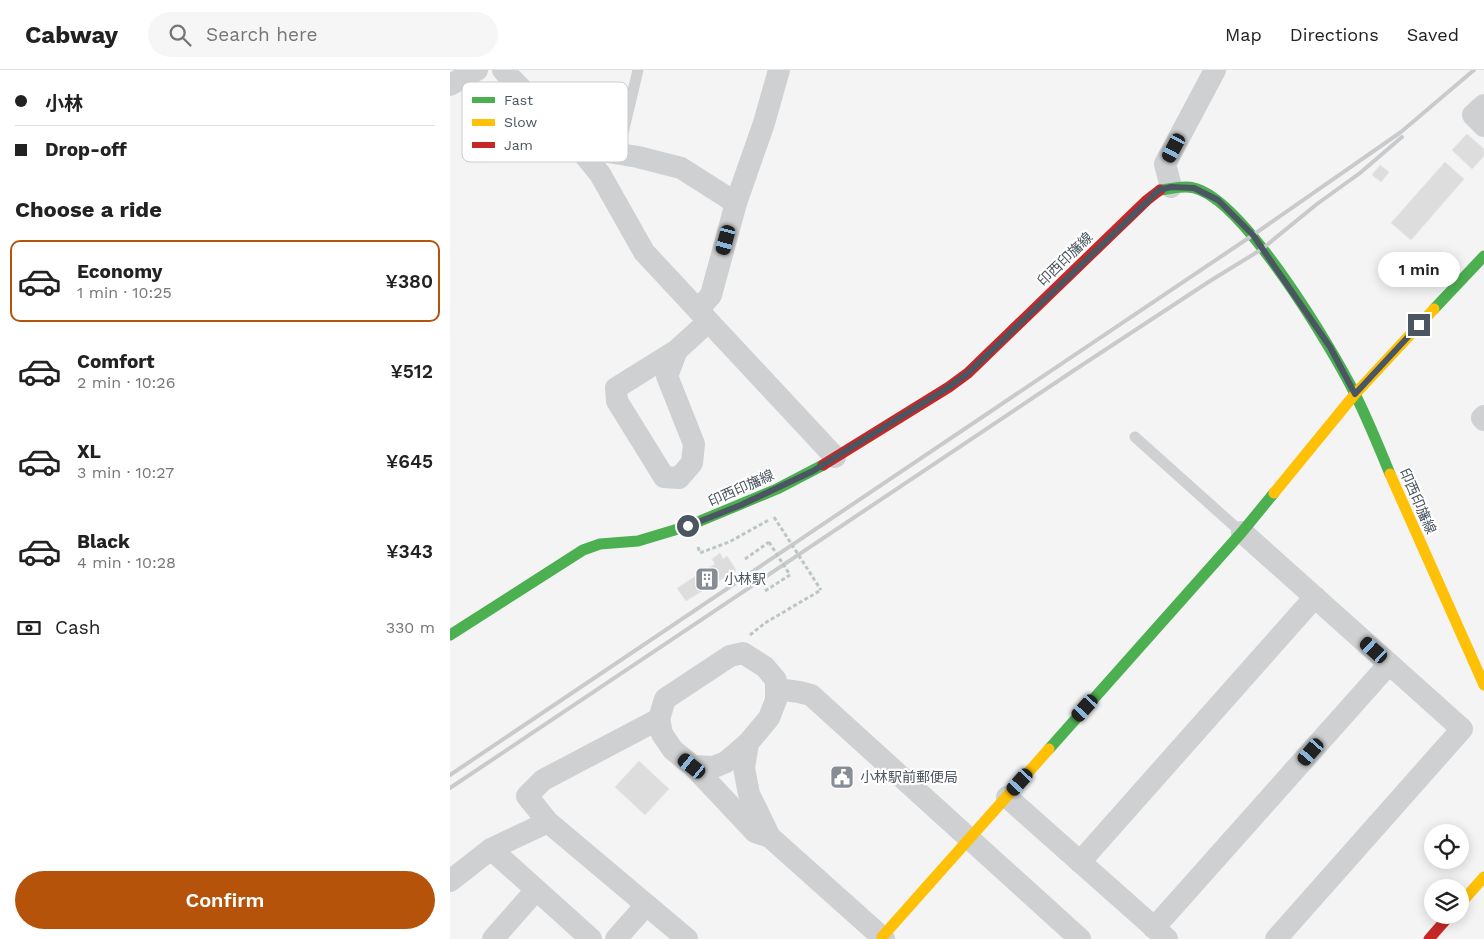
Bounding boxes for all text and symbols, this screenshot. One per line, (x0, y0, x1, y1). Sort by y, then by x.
search box (148, 12, 498, 57)
text: Cabway (25, 21, 118, 49)
icon: search (166, 21, 194, 49)
text: Search here (206, 23, 317, 46)
text: Map (1225, 24, 1262, 45)
text: Directions (1290, 24, 1379, 45)
text: Saved (1407, 24, 1459, 45)
legend (462, 82, 628, 162)
text: 小林 (45, 92, 83, 115)
text: Fast (504, 92, 533, 108)
text: Slow (504, 114, 537, 130)
car (1160, 131, 1187, 165)
text: Jam (504, 137, 533, 153)
text: Drop-off (45, 138, 127, 161)
text: Choose a ride (15, 197, 162, 222)
car (714, 224, 737, 256)
street label: 印西印旛線 (1034, 229, 1096, 289)
callout: 1 min (1378, 252, 1460, 288)
icon: car (17, 259, 62, 304)
text: Economy (77, 260, 162, 283)
text: 1 min (1398, 260, 1440, 279)
text: ¥380 (386, 270, 433, 293)
text: 1 min · 10:25 (77, 283, 172, 302)
route end (1408, 314, 1430, 336)
icon: car (17, 349, 62, 394)
text: Comfort (77, 350, 155, 373)
text: ¥512 (390, 360, 433, 383)
text: 2 min · 10:26 (77, 373, 175, 392)
icon: car (17, 439, 62, 484)
text: XL (77, 440, 101, 463)
text: ¥645 (386, 450, 433, 473)
text: 3 min · 10:27 (77, 463, 174, 482)
street label: 印西印旛線 (706, 466, 776, 510)
street label: 印西印旛線 (1396, 466, 1440, 536)
route start (677, 515, 699, 537)
icon: car (17, 529, 62, 574)
text: Black (77, 530, 130, 553)
text: ¥343 (386, 540, 433, 563)
text: 4 min · 10:28 (77, 553, 176, 572)
building icon: 小林駅 (694, 566, 720, 592)
place label: 小林駅 (724, 571, 766, 587)
icon: cash (15, 614, 43, 642)
text: Cash (55, 616, 101, 639)
text: 330 m (386, 618, 435, 637)
car (1357, 634, 1390, 666)
car (1069, 692, 1100, 724)
car (1295, 736, 1326, 768)
car (675, 751, 708, 781)
public building icon: 小林駅前郵便局 (829, 764, 855, 790)
car (1004, 766, 1035, 798)
place label: 小林駅前郵便局 (860, 769, 958, 785)
map controls (1424, 824, 1469, 924)
button: locate (1424, 824, 1469, 869)
button: Confirm (15, 871, 435, 929)
button: layers (1424, 879, 1469, 924)

